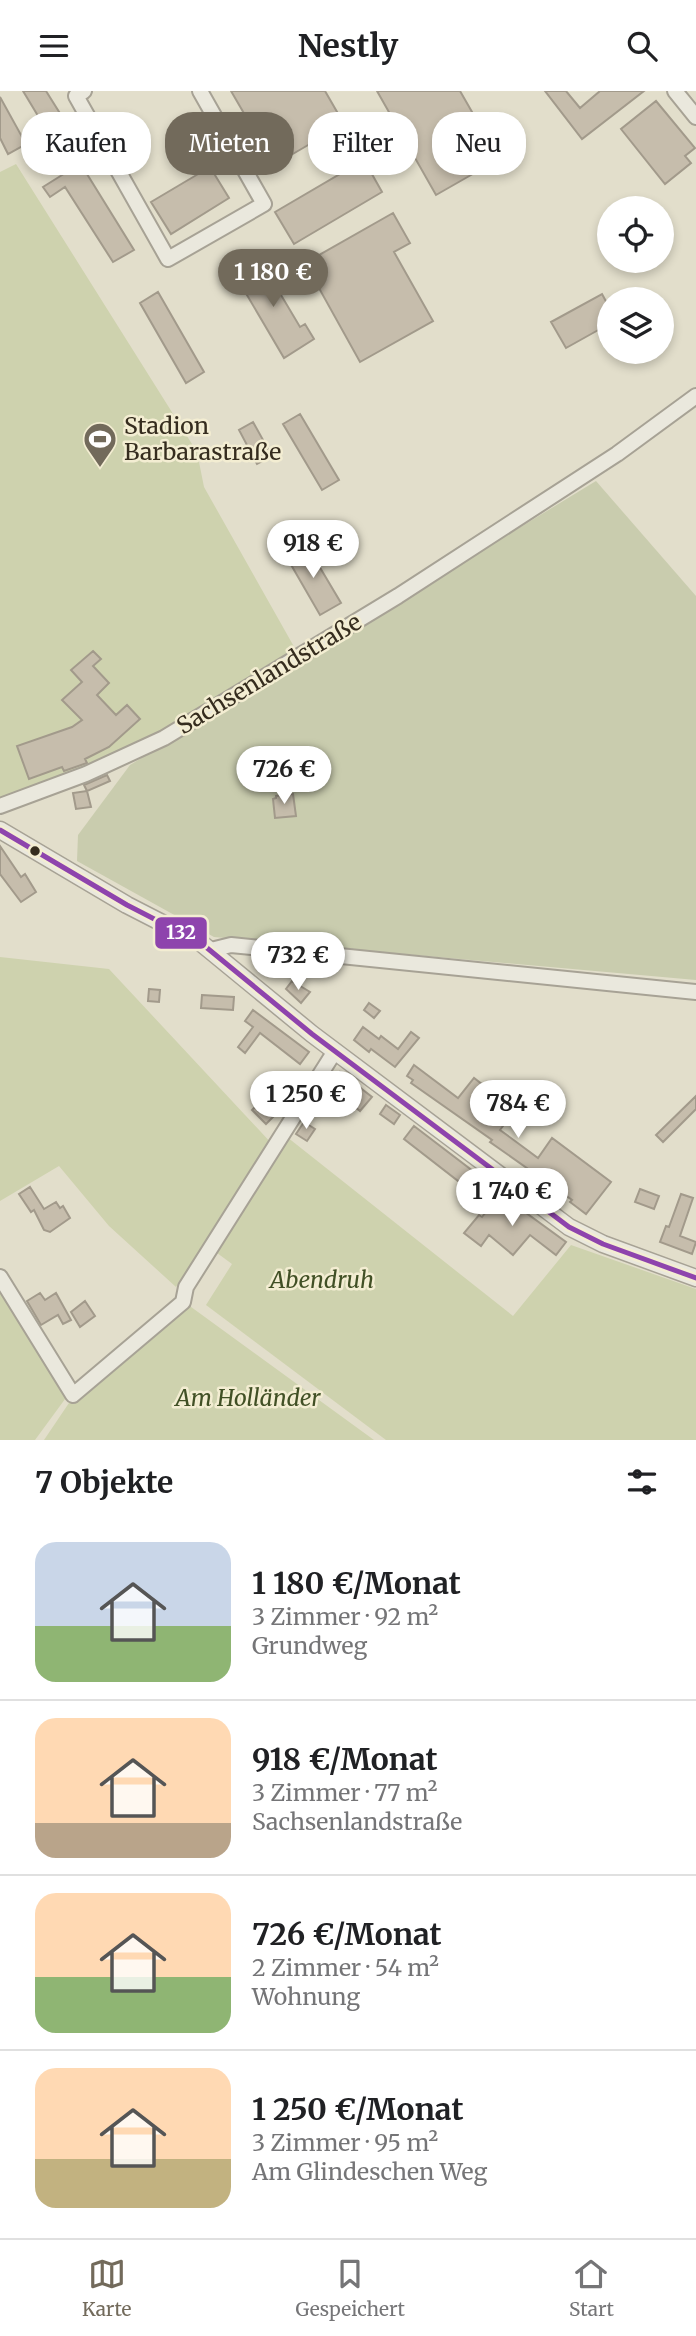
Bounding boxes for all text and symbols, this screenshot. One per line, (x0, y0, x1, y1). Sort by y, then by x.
text: Nestly (298, 26, 398, 66)
icon: menu (35, 27, 73, 65)
icon: search (623, 27, 661, 65)
chip: Kaufen (21, 112, 151, 175)
chip: Mieten (165, 112, 294, 175)
chip: Filter (308, 112, 418, 175)
chip: Neu (432, 112, 526, 175)
map controls (597, 196, 674, 364)
button: locate (597, 196, 674, 273)
pin: 1 180 € (208, 249, 338, 309)
text: 1 180 € (234, 257, 312, 286)
button: layers (597, 287, 674, 364)
place label: Stadion Barbarastraße (124, 411, 281, 466)
sports icon: Stadion Barbarastraße (81, 420, 119, 469)
pin: 918 € (264, 521, 362, 580)
text: 918 € (283, 528, 343, 557)
street label: Sachsenlandstraße (171, 607, 366, 740)
pin: 726 € (235, 747, 333, 806)
text: 726 € (252, 754, 316, 783)
unlabelled marker (28, 844, 42, 858)
line badge: 132 (154, 916, 208, 950)
text: 132 (166, 920, 196, 944)
pin: 732 € (249, 933, 347, 992)
text: 732 € (267, 940, 329, 969)
pin: 1 250 € (241, 1072, 371, 1131)
text: 1 250 € (266, 1079, 346, 1108)
pin: 784 € (469, 1081, 567, 1140)
text: 784 € (486, 1088, 550, 1117)
pin: 1 740 € (447, 1169, 577, 1228)
text: 1 740 € (472, 1176, 552, 1205)
park label: Abendruh (268, 1265, 374, 1294)
park label: Am Holländer (173, 1383, 321, 1412)
text: 7 Objekte (35, 1463, 173, 1501)
icon: filters (623, 1463, 661, 1501)
text: 1 180 €/Monat (252, 1564, 461, 1602)
icon: home (91, 1570, 175, 1654)
text: 3 Zimmer · 92 m² (252, 1602, 438, 1631)
text: Grundweg (252, 1631, 367, 1660)
text: 918 €/Monat (252, 1740, 438, 1778)
icon: home (91, 1746, 175, 1830)
text: 3 Zimmer · 77 m² (252, 1778, 437, 1807)
text: Sachsenlandstraße (252, 1807, 462, 1836)
text: 726 €/Monat (252, 1915, 442, 1953)
icon: home (91, 1921, 175, 2005)
text: 2 Zimmer · 54 m² (252, 1953, 439, 1982)
text: Wohnung (252, 1982, 360, 2011)
text: 1 250 €/Monat (252, 2090, 463, 2128)
icon: home (91, 2096, 175, 2180)
text: 3 Zimmer · 95 m² (252, 2128, 438, 2157)
text: Am Glindeschen Weg (252, 2157, 488, 2186)
tab: Karte (82, 2255, 131, 2321)
tab: Gespeichert (296, 2255, 405, 2321)
tab: Start (569, 2255, 614, 2321)

